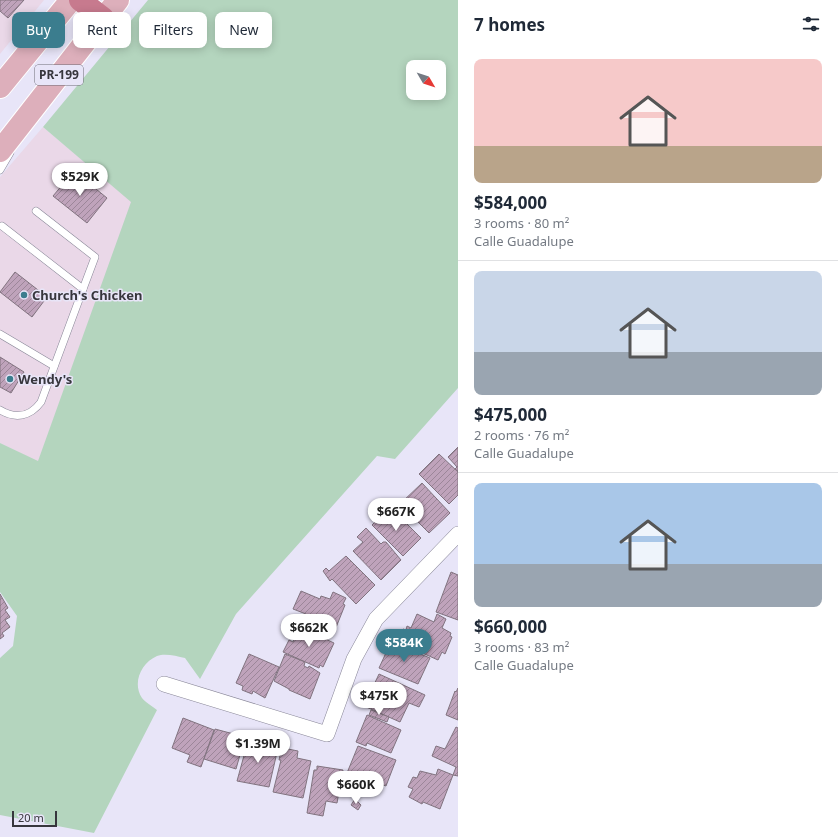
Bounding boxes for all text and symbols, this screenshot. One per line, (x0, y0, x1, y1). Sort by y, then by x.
chip: Buy (12, 12, 65, 48)
chip: Rent (73, 12, 131, 48)
chip: Filters (139, 12, 207, 48)
chip: New (215, 12, 272, 48)
text: 7 homes (474, 13, 545, 36)
icon: filters (800, 13, 822, 35)
north arrow (406, 60, 446, 100)
map controls (406, 60, 446, 100)
road number: PR-199 (35, 65, 83, 85)
icon: home (612, 85, 684, 157)
pin: $529K (52, 163, 108, 197)
text: $529K (61, 167, 99, 185)
text: $584,000 (474, 191, 547, 214)
text: 3 rooms · 80 m² (474, 214, 569, 232)
text: Calle Guadalupe (474, 232, 574, 250)
place label: Church's Chicken (32, 286, 142, 304)
marker: Church's Chicken (19, 290, 29, 300)
icon: home (612, 297, 684, 369)
place label: Wendy's (18, 370, 72, 388)
marker: Wendy's (5, 374, 15, 384)
text: $475,000 (474, 403, 547, 426)
text: 2 rooms · 76 m² (474, 426, 569, 444)
text: Calle Guadalupe (474, 444, 574, 462)
pin: $667K (368, 498, 424, 532)
text: $667K (377, 502, 415, 520)
icon: home (612, 509, 684, 581)
pin: $662K (281, 614, 337, 648)
text: $660,000 (474, 615, 547, 638)
text: $662K (290, 618, 328, 636)
pin: $584K (376, 629, 432, 663)
text: $584K (385, 633, 423, 651)
text: 3 rooms · 83 m² (474, 638, 569, 656)
text: Calle Guadalupe (474, 656, 574, 674)
pin: $475K (351, 682, 407, 716)
text: $475K (360, 686, 398, 704)
pin: $1.39M (225, 730, 291, 764)
text: $1.39M (235, 734, 281, 752)
pin: $660K (328, 771, 384, 805)
text: $660K (337, 775, 375, 793)
scale bar (12, 809, 57, 828)
text: 20 m (18, 810, 44, 825)

